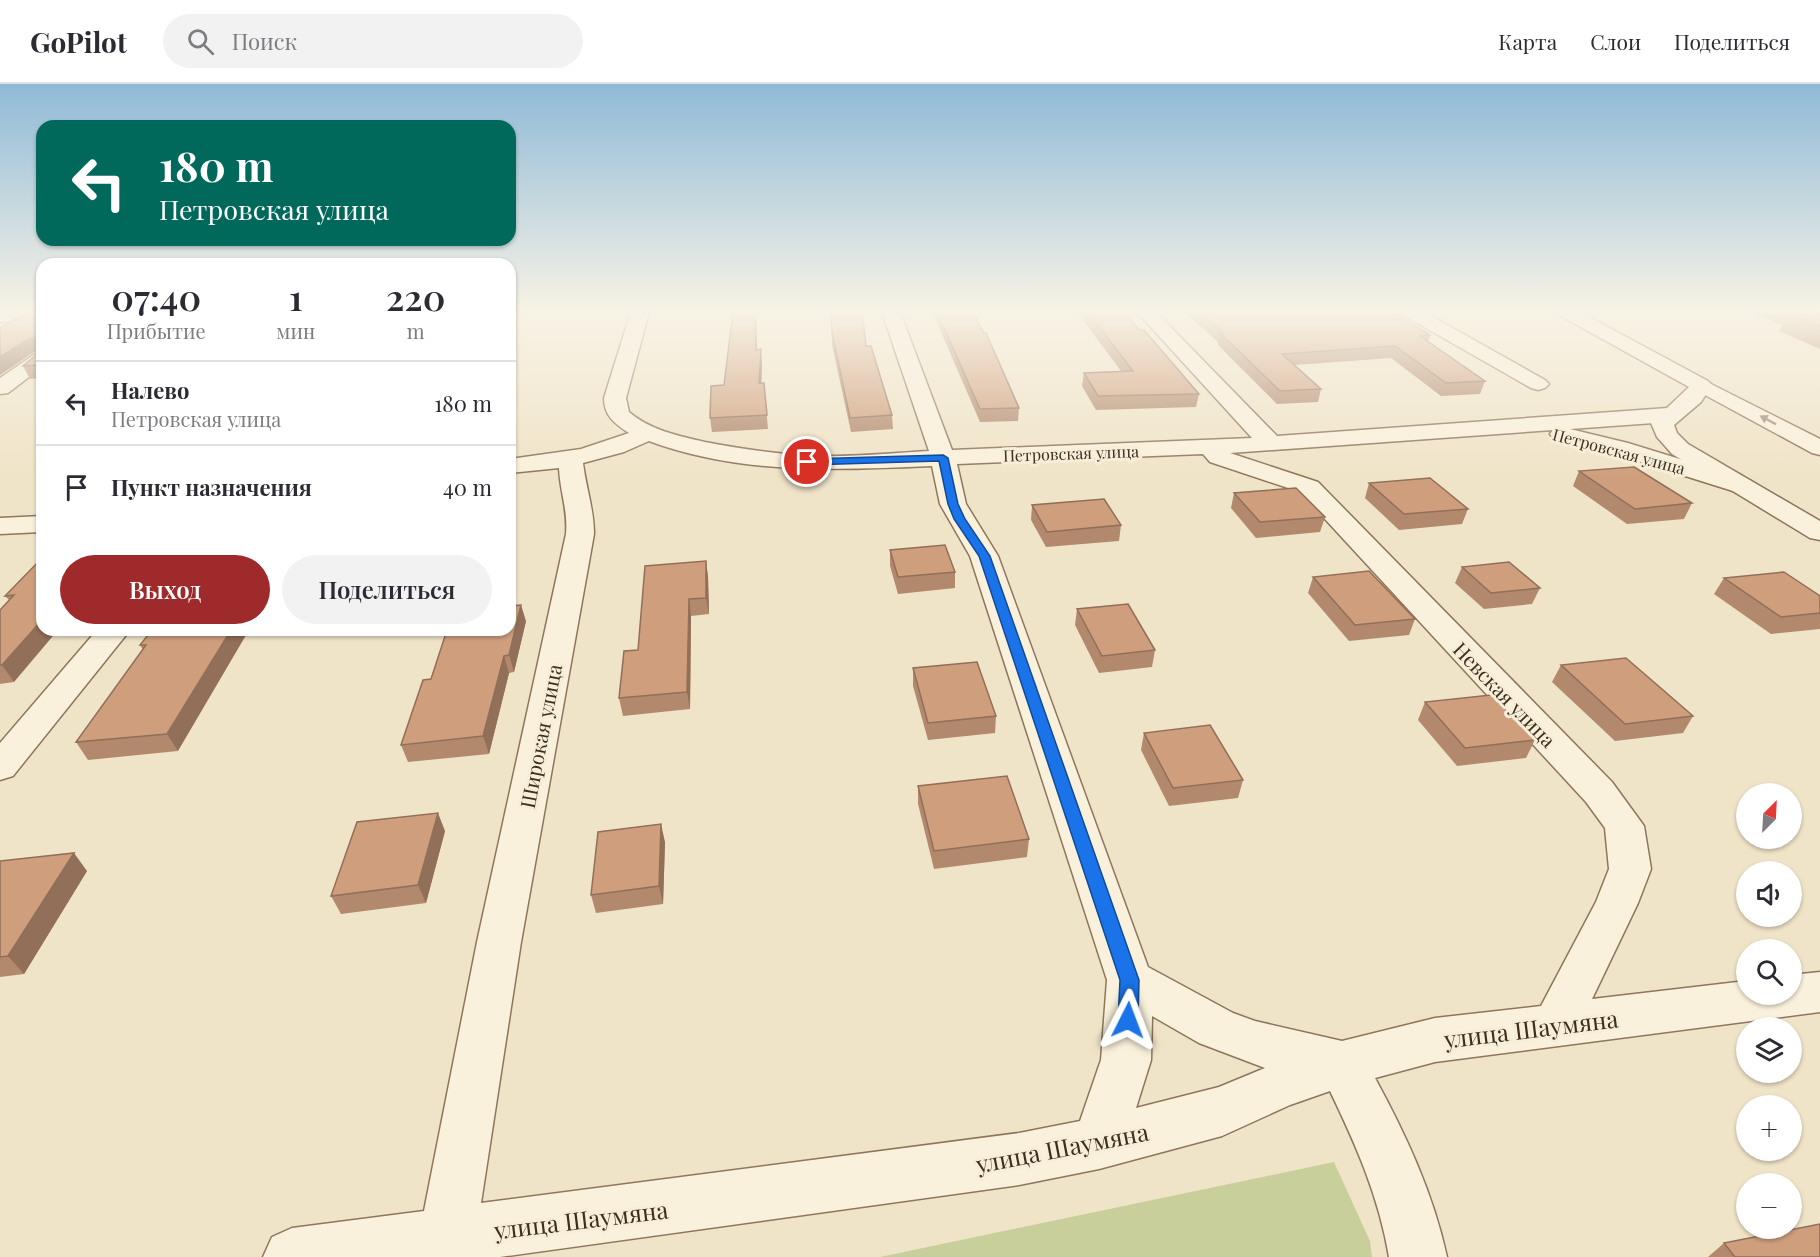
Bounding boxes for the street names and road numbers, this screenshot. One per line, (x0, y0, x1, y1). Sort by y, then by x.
street label: Петровская улица (1550, 423, 1688, 479)
street label: Петровская улица (1003, 440, 1139, 466)
street label: Невская улица (1448, 635, 1562, 753)
street label: Широкая улица (513, 662, 567, 810)
street label: улица Шаумяна (1441, 1001, 1620, 1055)
street label: улица Шаумяна (972, 1115, 1151, 1180)
street label: улица Шаумяна (491, 1192, 670, 1246)

